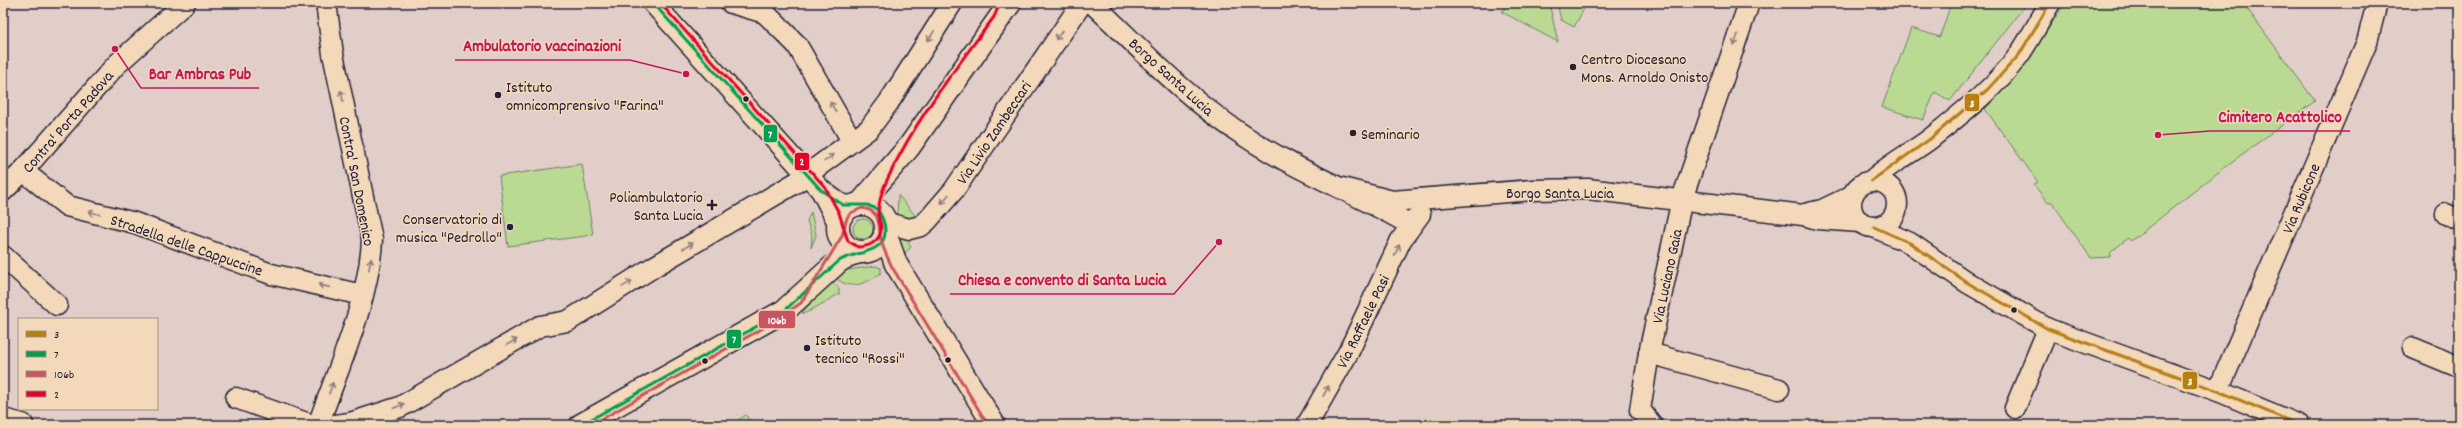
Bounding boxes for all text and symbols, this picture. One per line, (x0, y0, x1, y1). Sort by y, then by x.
one-way arrow (1055, 29, 1063, 40)
one-way arrow (927, 30, 935, 41)
callout: Ambulatorio vaccinazioni (455, 31, 630, 60)
street label: Borgo Santa Lucia (1123, 33, 1218, 123)
one-way arrow (1732, 33, 1739, 46)
text: Ambulatorio vaccinazioni (463, 36, 622, 60)
place label: Centro Diocesano Mons. Arnoldo Onisto (1581, 49, 1709, 90)
callout: Bar Ambras Pub (141, 59, 259, 88)
marker: Centro Diocesano Mons. Arnoldo Onisto (1568, 62, 1578, 72)
text: Bar Ambras Pub (149, 64, 252, 88)
street label: Contra' Porta Padova (18, 66, 120, 179)
place label: Istituto omnicomprensivo "Farina" (506, 77, 664, 118)
street label: Via Livio Zambeccari (952, 77, 1038, 190)
one-way arrow (338, 89, 346, 102)
marker: Istituto omnicomprensivo "Farina" (493, 90, 503, 100)
line badge: 3 (1964, 93, 1980, 112)
unlabelled marker (741, 94, 751, 104)
text: 3 (1970, 97, 1975, 113)
one-way arrow (828, 101, 836, 113)
callout: Cimitero Acattolico (2210, 102, 2350, 131)
text: Cimitero Acattolico (2218, 107, 2342, 131)
street label: Contra' San Domenico (332, 115, 379, 248)
line badge: 7 (763, 124, 778, 143)
place label: Seminario (1361, 124, 1420, 147)
text: 7 (768, 128, 773, 144)
marker: Seminario (1348, 128, 1358, 138)
line badge: 2 (794, 152, 810, 171)
one-way arrow (824, 154, 835, 162)
text: 2 (800, 155, 805, 171)
street label: Via Rubicone (2277, 160, 2327, 238)
street label: Borgo Santa Lucia (1506, 183, 1614, 206)
place label: Poliambulatorio Santa Lucia (609, 187, 703, 228)
one-way arrow (941, 194, 950, 205)
marker: Poliambulatorio Santa Lucia (706, 199, 718, 211)
one-way arrow (88, 208, 101, 216)
street label: Stradella delle Cappuccine (107, 209, 266, 283)
place label: Conservatorio di musica "Pedrollo" (396, 209, 502, 250)
marker: Conservatorio di musica "Pedrollo" (505, 222, 515, 232)
street label: Via Luciano Gaia (1647, 227, 1690, 326)
one-way arrow (682, 242, 694, 250)
one-way arrow (1394, 244, 1401, 256)
one-way arrow (366, 258, 374, 271)
callout: Chiesa e convento di Santa Lucia (950, 265, 1174, 294)
text: Chiesa e convento di Santa Lucia (958, 270, 1167, 294)
street label: Via Raffaele Pasi (1332, 271, 1397, 373)
one-way arrow (621, 279, 633, 287)
one-way arrow (318, 282, 331, 290)
unlabelled marker (2009, 305, 2019, 315)
line badge: 106b (758, 310, 796, 329)
text: 106b (768, 314, 787, 330)
legend (18, 318, 158, 410)
text: 3 (54, 327, 59, 344)
line badge: 7 (726, 329, 742, 349)
place label: Istituto tecnico "Rossi" (815, 330, 905, 371)
text: 7 (732, 333, 737, 349)
one-way arrow (506, 338, 518, 346)
marker: Istituto tecnico "Rossi" (802, 343, 812, 353)
text: 7 (54, 347, 59, 364)
unlabelled marker (943, 355, 953, 365)
unlabelled marker (700, 356, 710, 366)
text: 106b (54, 367, 74, 384)
line badge: 3 (2182, 371, 2198, 390)
text: 3 (2188, 375, 2193, 391)
one-way arrow (328, 382, 335, 395)
one-way arrow (1323, 385, 1331, 397)
text: 2 (54, 387, 59, 404)
one-way arrow (393, 402, 405, 410)

